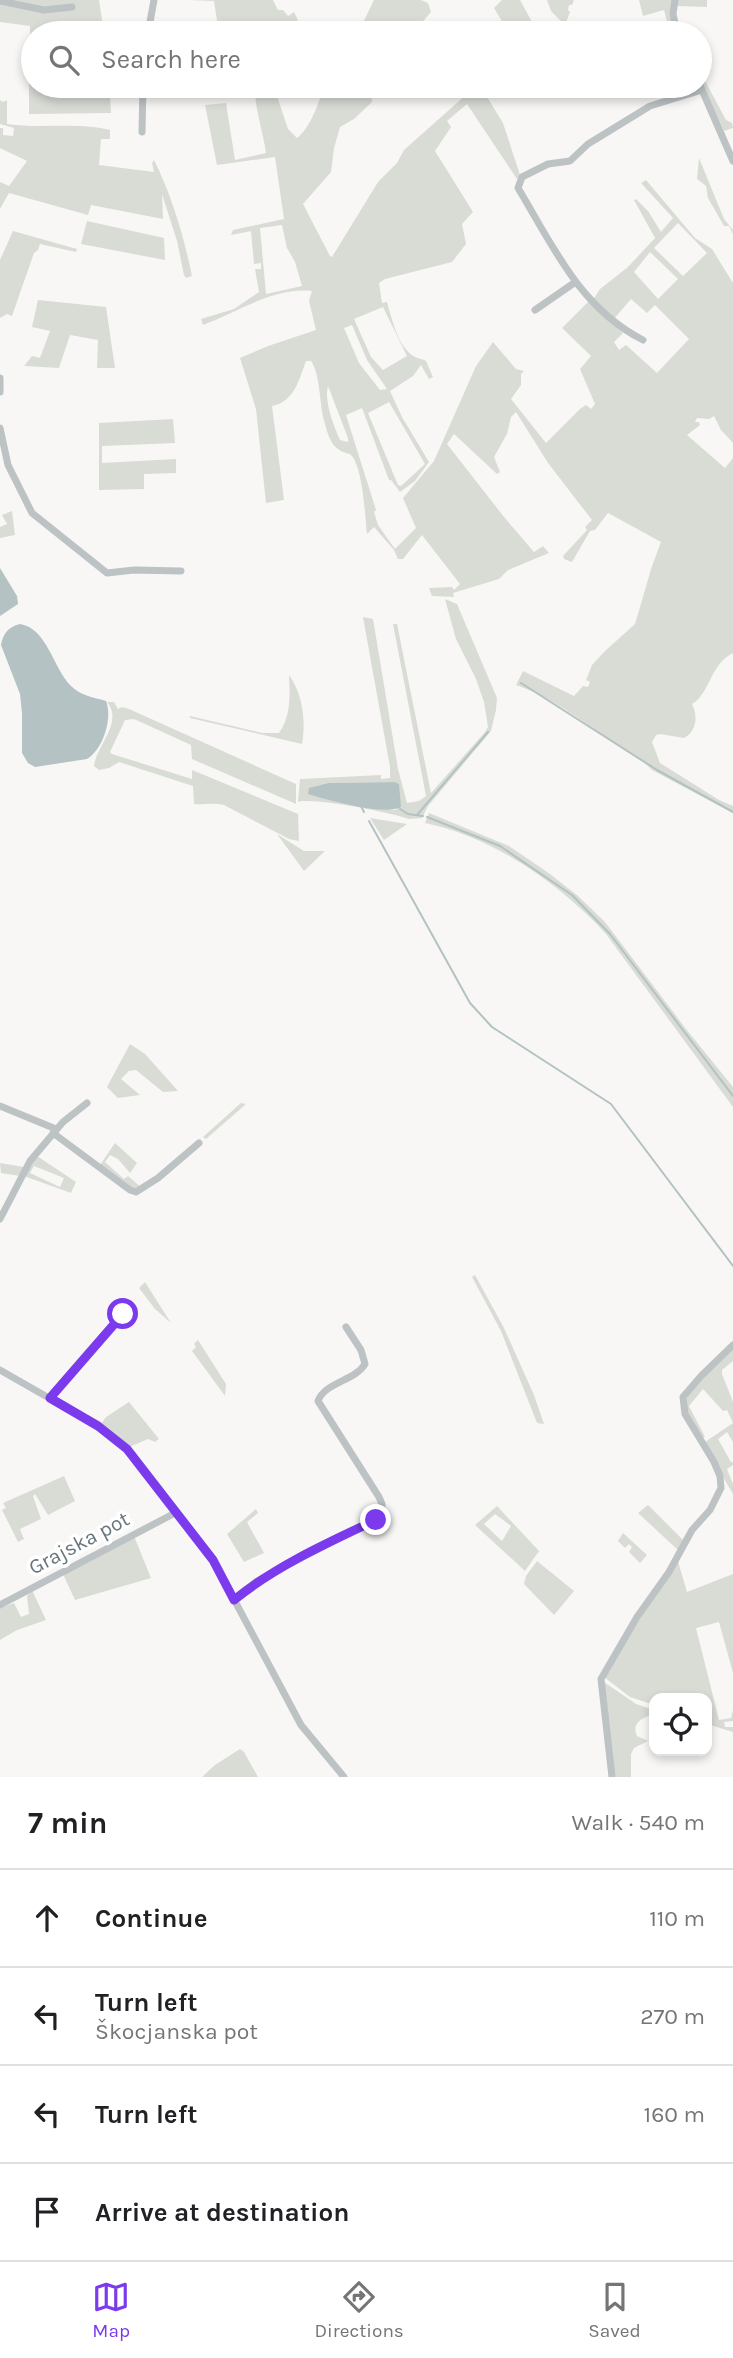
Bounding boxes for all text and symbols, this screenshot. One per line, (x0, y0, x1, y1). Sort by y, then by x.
search box (21, 21, 712, 98)
icon: search (45, 41, 83, 79)
text: Search here (101, 44, 241, 75)
route start (107, 1298, 138, 1329)
route end (360, 1504, 391, 1535)
street label: Grajska pot (25, 1506, 133, 1579)
map controls (649, 1693, 712, 1756)
button: locate (649, 1693, 712, 1756)
text: 7 min (28, 1805, 108, 1841)
text: Walk · 540 m (572, 1809, 705, 1836)
icon: ahead (28, 1899, 66, 1937)
text: Continue (95, 1903, 207, 1934)
text: 110 m (649, 1905, 705, 1932)
text: Turn left (95, 1987, 197, 2018)
icon: left (28, 1997, 66, 2035)
text: 270 m (640, 2003, 705, 2030)
text: Škocjanska pot (95, 2018, 258, 2045)
icon: left (28, 2095, 66, 2133)
text: Turn left (95, 2099, 197, 2130)
text: 160 m (644, 2101, 705, 2128)
icon: arrive (28, 2193, 66, 2231)
text: Arrive at destination (95, 2197, 349, 2228)
tab: Map (92, 2278, 130, 2342)
tab: Directions (315, 2278, 404, 2342)
tab: Saved (588, 2278, 641, 2342)

